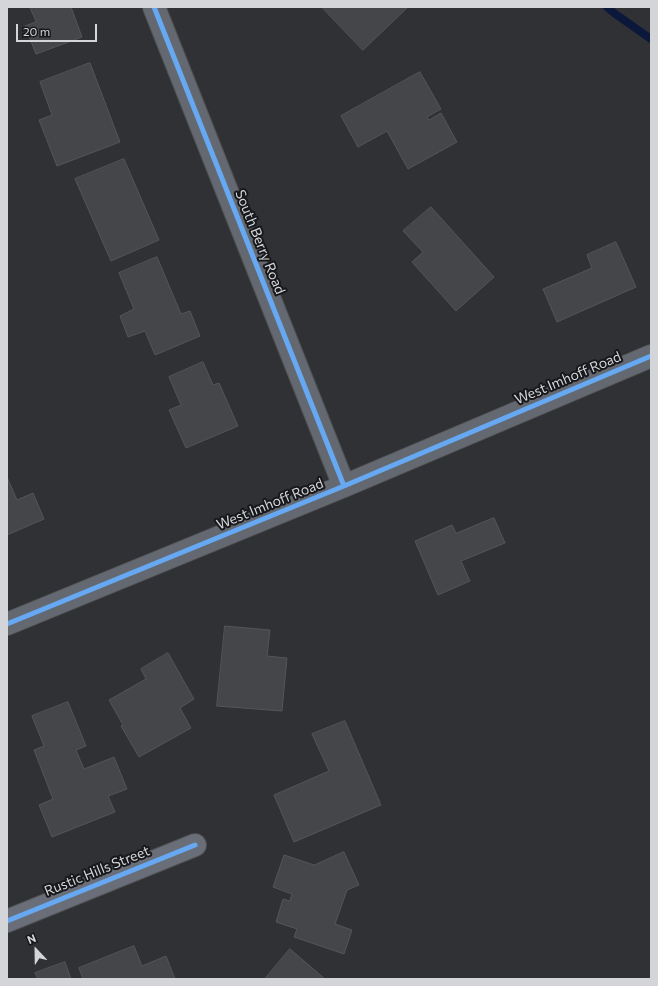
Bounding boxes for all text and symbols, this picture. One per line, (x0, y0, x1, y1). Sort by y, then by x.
scale bar (18, 16, 99, 42)
text: 20 m (23, 24, 50, 38)
street label: South Berry Road (231, 187, 289, 297)
street label: West Imhoff Road (512, 348, 624, 408)
street label: West Imhoff Road (214, 475, 326, 533)
street label: Rustic Hills Street (42, 842, 152, 900)
north arrow (16, 930, 56, 970)
text: N (25, 931, 38, 946)

